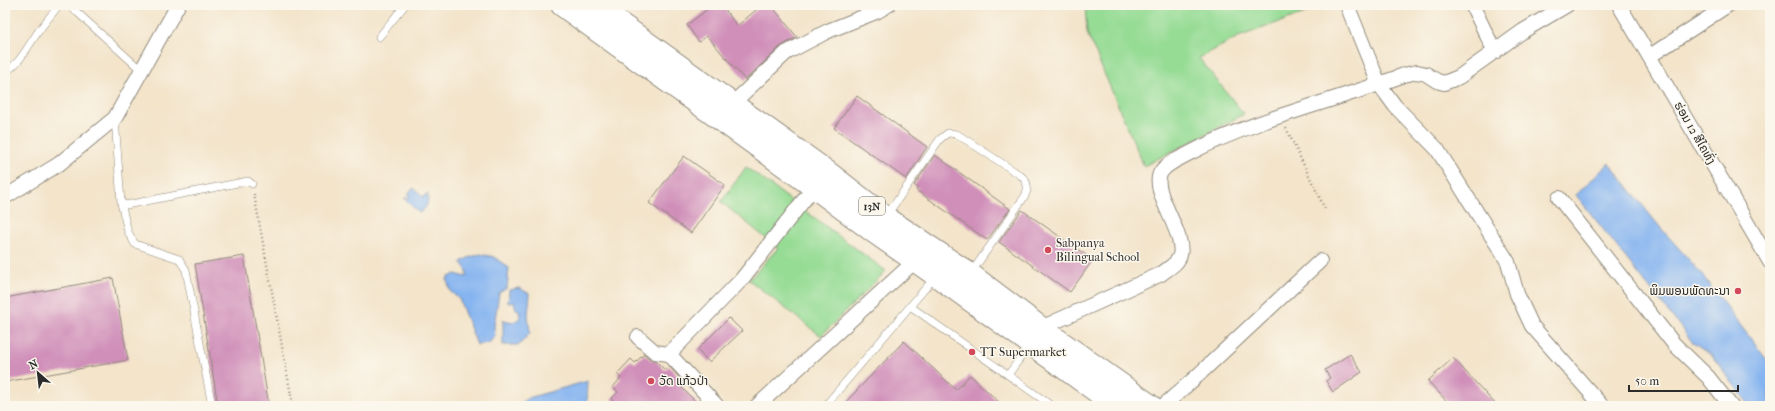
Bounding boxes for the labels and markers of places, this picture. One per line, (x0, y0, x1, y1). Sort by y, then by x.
place label: Sabpanya Bilingual School (1056, 236, 1140, 264)
marker: Sabpanya Bilingual School (1043, 245, 1053, 255)
place label: ພິມພອນພັດທະນາ (1649, 284, 1730, 298)
marker: ພິມພອນພັດທະນາ (1733, 286, 1743, 296)
place label: TT Supermarket (980, 345, 1067, 359)
marker: TT Supermarket (967, 347, 977, 357)
place label: ວັດ ແກ້ວປ່າ (659, 374, 708, 388)
marker: ວັດ ແກ້ວປ່າ (646, 376, 656, 386)

